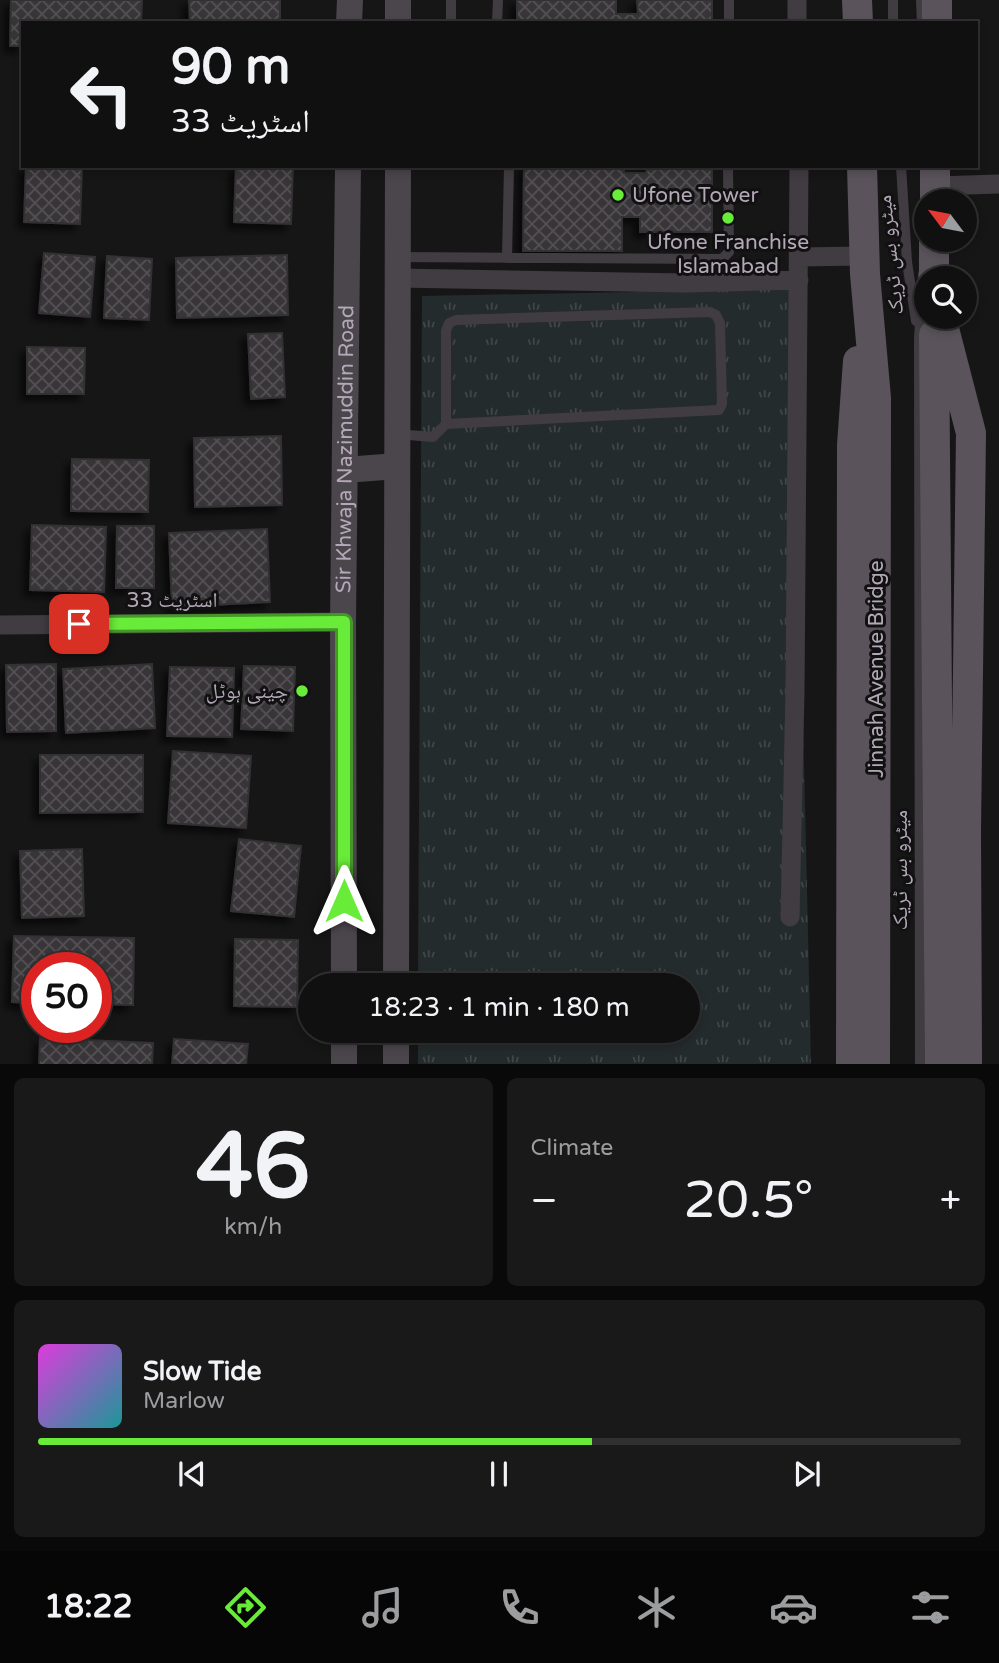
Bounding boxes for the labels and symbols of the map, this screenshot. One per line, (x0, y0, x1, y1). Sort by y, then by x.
place label: Ufone Tower (632, 183, 759, 208)
marker: Ufone Tower (610, 187, 626, 203)
north arrow (914, 189, 976, 252)
street label: میٹرو بس ٹریک (872, 194, 909, 316)
marker: Ufone Franchise Islamabad (720, 210, 736, 226)
place label: Ufone Franchise Islamabad (647, 230, 809, 279)
street label: Sir Khwaja Nazimuddin Road (331, 305, 359, 593)
street label: Jinnah Avenue Bridge (864, 560, 889, 778)
street label: اسٹریٹ 33 (126, 588, 218, 613)
pin (49, 594, 109, 654)
place label: چینی ہوٹل (206, 679, 288, 704)
marker: چینی ہوٹل (294, 683, 310, 699)
street label: میٹرو بس ٹریک (888, 810, 913, 930)
position arrow (307, 864, 381, 938)
speed limit sign: 50 (21, 952, 112, 1043)

